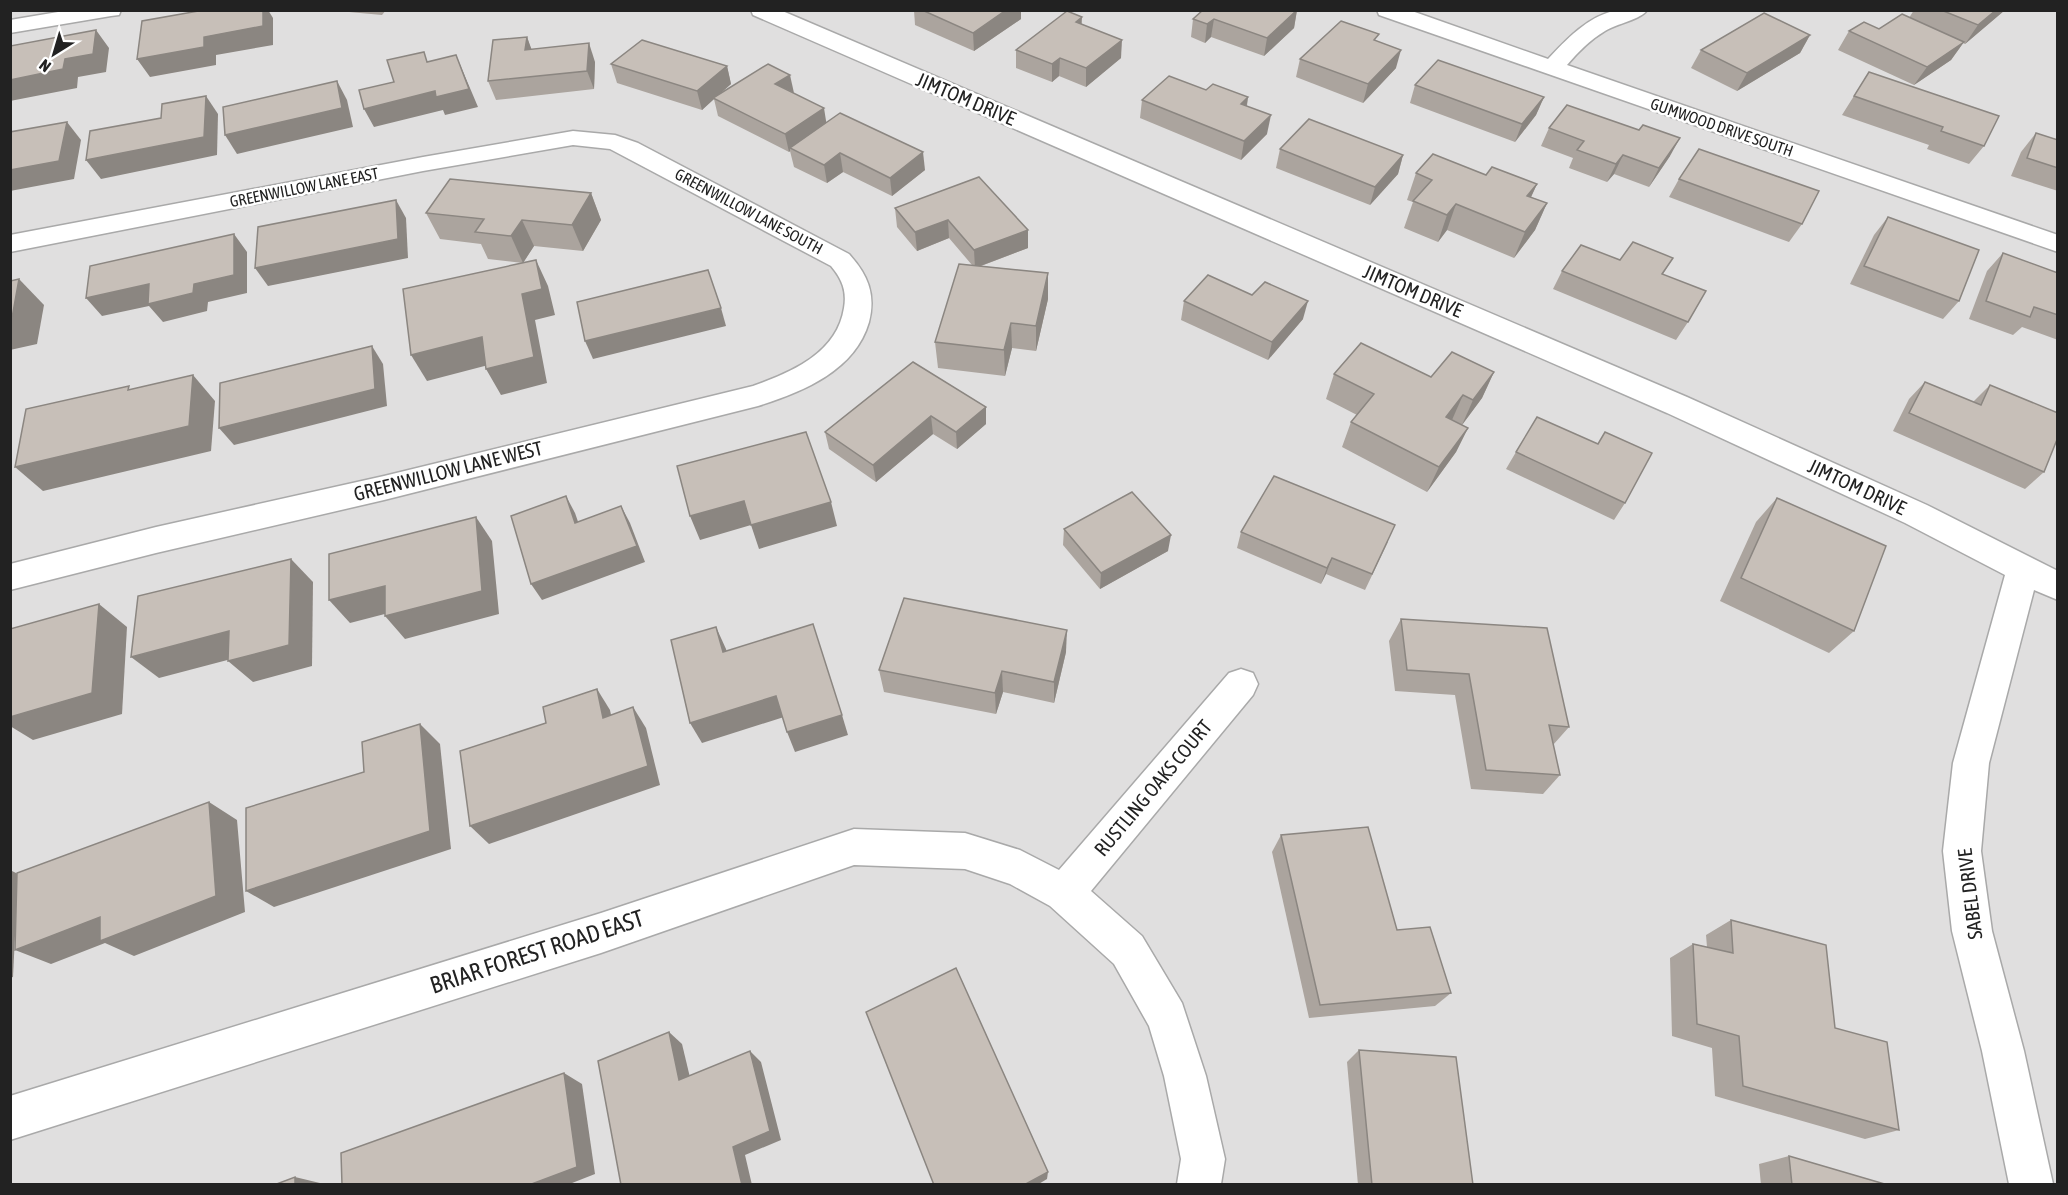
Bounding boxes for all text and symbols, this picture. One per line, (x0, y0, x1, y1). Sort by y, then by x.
north arrow (24, 24, 84, 84)
text: N (36, 56, 54, 76)
street label: JIMTOM DRIVE (913, 67, 1020, 130)
street label: GUMWOOD DRIVE SOUTH (1648, 94, 1796, 160)
street label: GREENWILLOW LANE EAST (228, 164, 380, 210)
street label: GREENWILLOW LANE SOUTH (672, 164, 826, 258)
street label: JIMTOM DRIVE (1360, 259, 1467, 322)
street label: GREENWILLOW LANE WEST (351, 436, 545, 505)
street label: JIMTOM DRIVE (1804, 454, 1910, 520)
street label: RUSTLING OAKS COURT (1089, 715, 1216, 860)
street label: SABEL DRIVE (1952, 847, 1986, 941)
street label: BRIAR FOREST ROAD EAST (427, 904, 648, 999)

